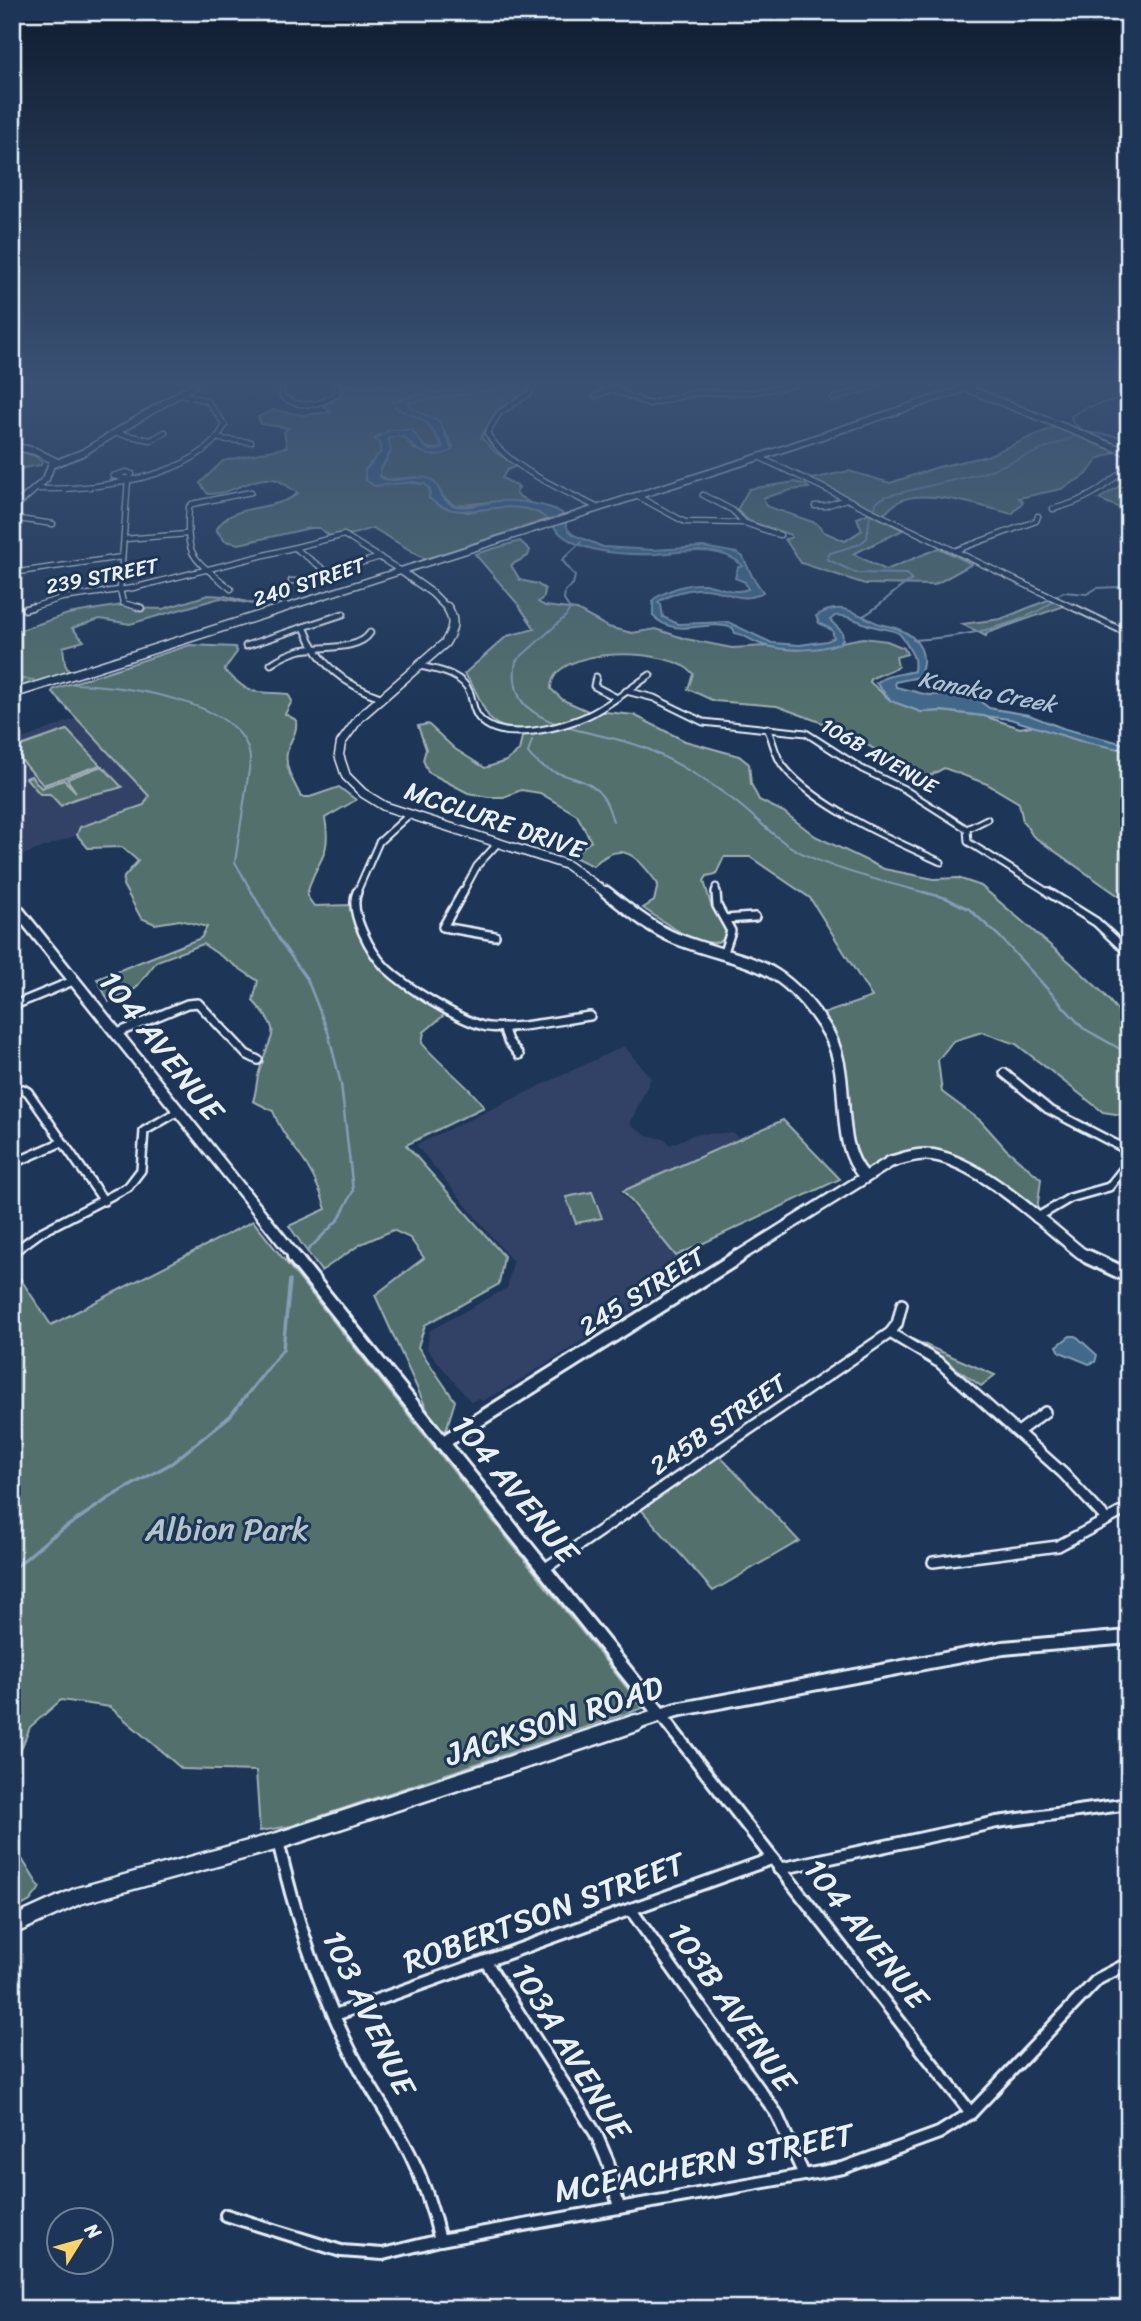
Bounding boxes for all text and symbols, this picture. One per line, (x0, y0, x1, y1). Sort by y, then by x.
street label: 239 STREET (42, 546, 163, 606)
street label: 240 STREET (248, 546, 371, 618)
water label: Kanaka Creek (915, 659, 1062, 726)
street label: 106B AVENUE (813, 707, 946, 806)
street label: MCCLURE DRIVE (398, 768, 593, 873)
street label: 104 AVENUE (83, 957, 240, 1136)
street label: 245 STREET (569, 1233, 716, 1348)
street label: 245B STREET (640, 1360, 798, 1487)
street label: 104 AVENUE (436, 1401, 595, 1579)
park label: Albion Park (144, 1501, 309, 1558)
street label: JACKSON ROAD (436, 1659, 671, 1783)
street label: ROBERTSON STREET (395, 1835, 695, 1990)
street label: 104 AVENUE (788, 1845, 945, 2024)
street label: 103B AVENUE (652, 1909, 814, 2106)
street label: 103 AVENUE (306, 1920, 433, 2108)
street label: 103A AVENUE (495, 1951, 648, 2153)
street label: MCEACHERN STREET (549, 2106, 861, 2220)
north arrow (46, 2206, 116, 2276)
text: N (75, 2215, 111, 2247)

